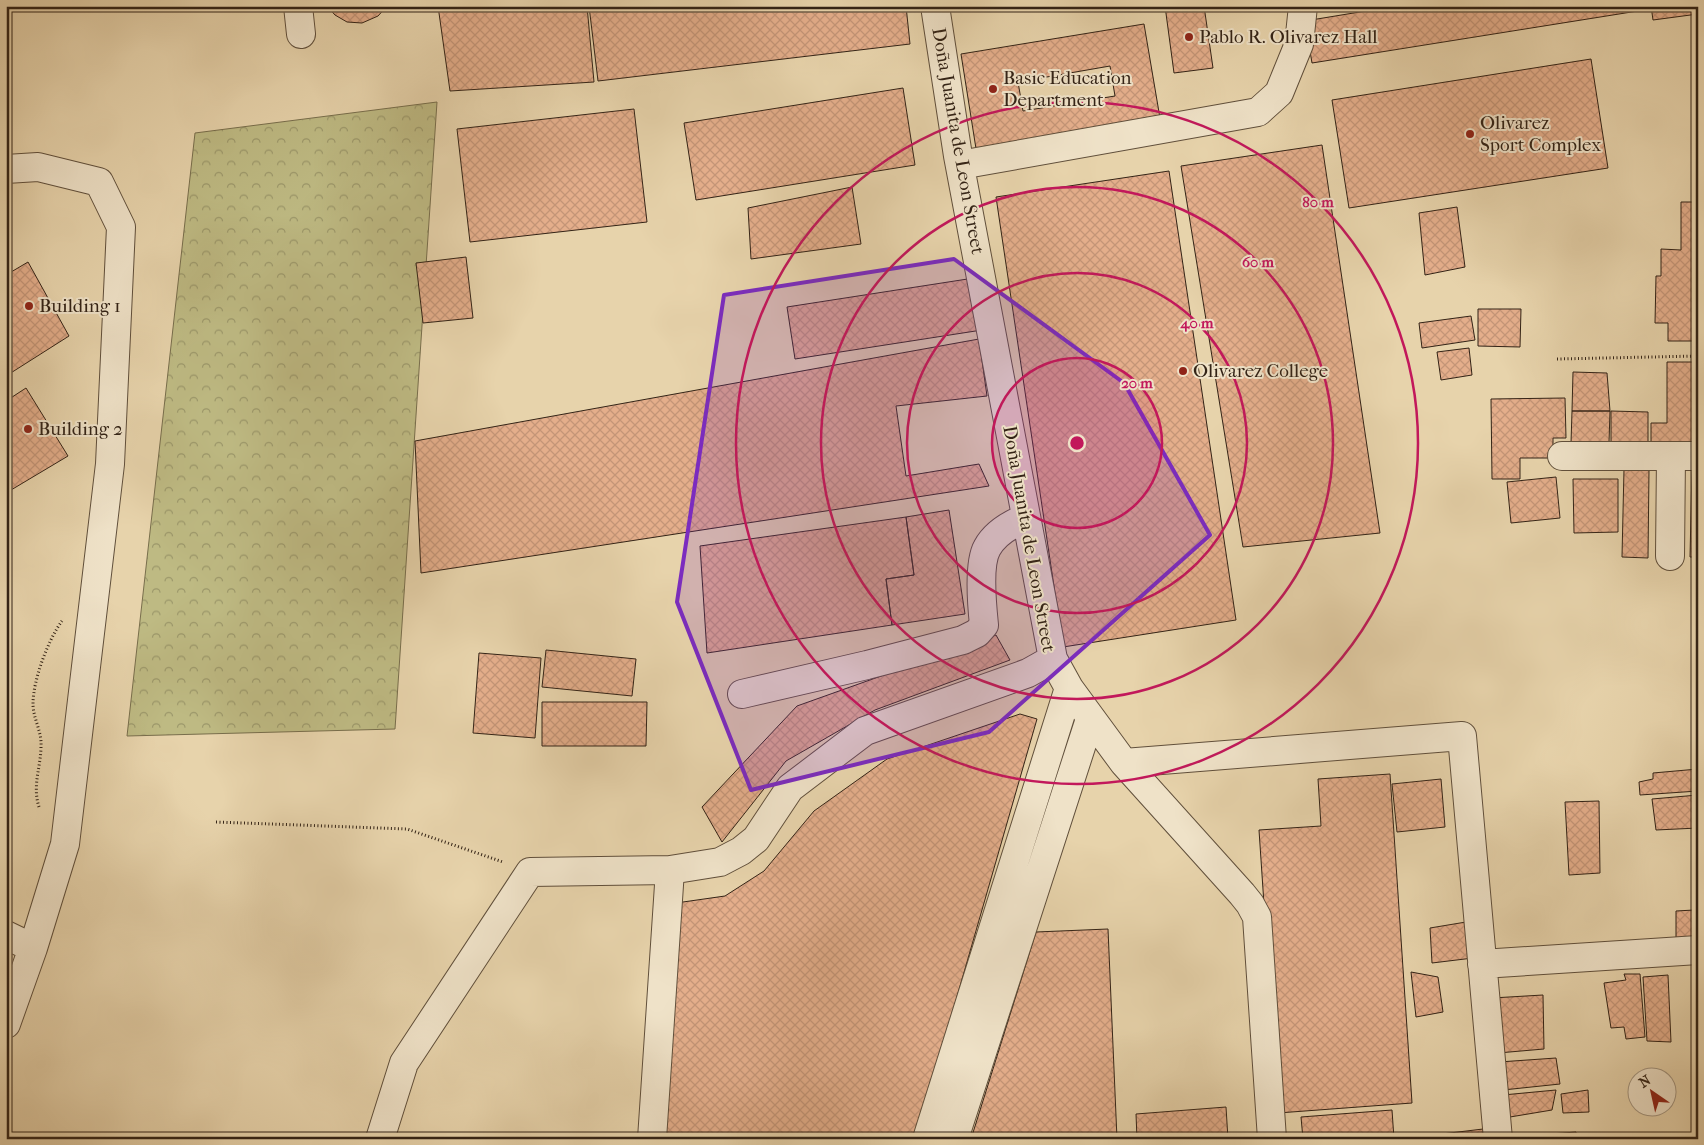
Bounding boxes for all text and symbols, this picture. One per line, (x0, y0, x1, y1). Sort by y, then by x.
street label: Doña Juanita de Leon Street (927, 26, 989, 256)
place label: Pablo R. Olivarez Hall (1199, 26, 1378, 48)
marker: Pablo R. Olivarez Hall (1183, 31, 1195, 43)
place label: Basic Education Department (1003, 67, 1132, 111)
marker: Basic Education Department (987, 83, 999, 95)
place label: Olivarez Sport Complex (1480, 112, 1601, 156)
marker: Olivarez Sport Complex (1464, 128, 1476, 140)
text: 80 m (1302, 193, 1334, 211)
text: 60 m (1242, 253, 1275, 271)
place label: Building 1 (39, 295, 121, 317)
marker: Building 1 (23, 300, 35, 312)
text: 40 m (1180, 314, 1214, 332)
place label: Olivarez College (1193, 360, 1328, 382)
marker: Olivarez College (1177, 365, 1189, 377)
text: 20 m (1121, 374, 1153, 392)
place label: Building 2 (38, 418, 123, 440)
marker: Building 2 (22, 423, 34, 435)
street label: Doña Juanita de Leon Street (998, 424, 1060, 654)
centre of rings (1068, 434, 1086, 452)
north arrow (1626, 1068, 1676, 1118)
text: N (1636, 1071, 1654, 1092)

